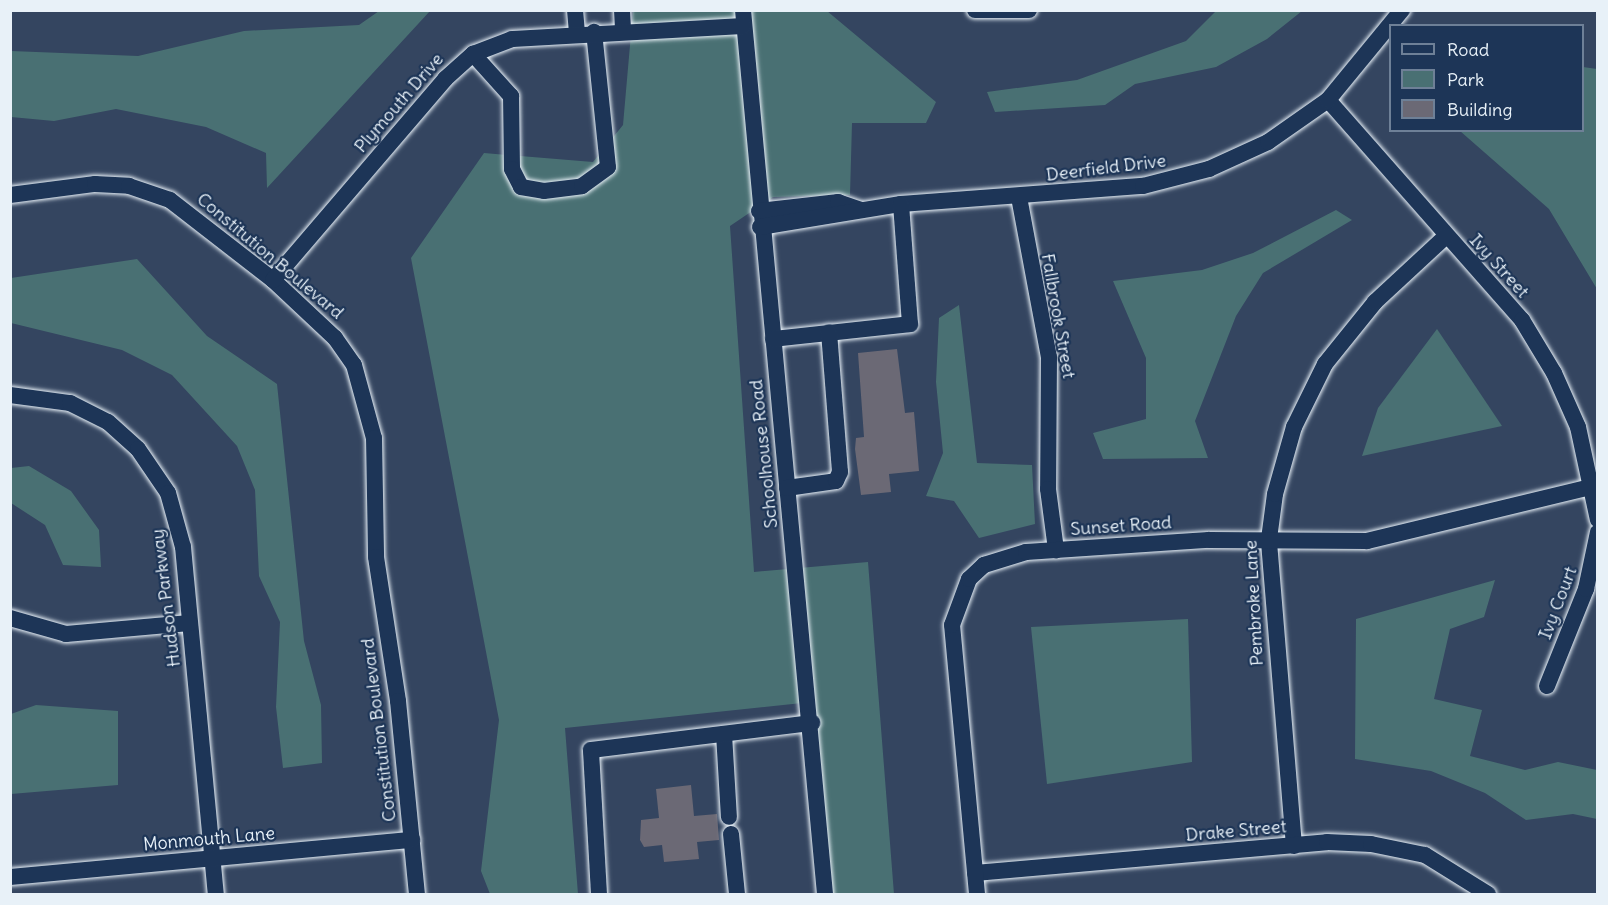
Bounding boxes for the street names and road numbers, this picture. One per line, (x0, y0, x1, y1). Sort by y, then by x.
street label: Plymouth Drive (350, 49, 448, 157)
street label: Deerfield Drive (1045, 150, 1167, 186)
street label: Constitution Boulevard (192, 188, 348, 324)
street label: Ivy Street (1465, 230, 1533, 302)
street label: Fallbrook Street (1036, 252, 1080, 380)
street label: Schoolhouse Road (745, 379, 783, 529)
street label: Sunset Road (1070, 512, 1172, 540)
street label: Hudson Parkway (147, 528, 185, 668)
street label: Pembroke Lane (1240, 540, 1268, 666)
street label: Ivy Court (1534, 564, 1582, 642)
street label: Constitution Boulevard (357, 637, 401, 823)
street label: Drake Street (1185, 816, 1287, 846)
street label: Monmouth Lane (142, 822, 276, 856)

